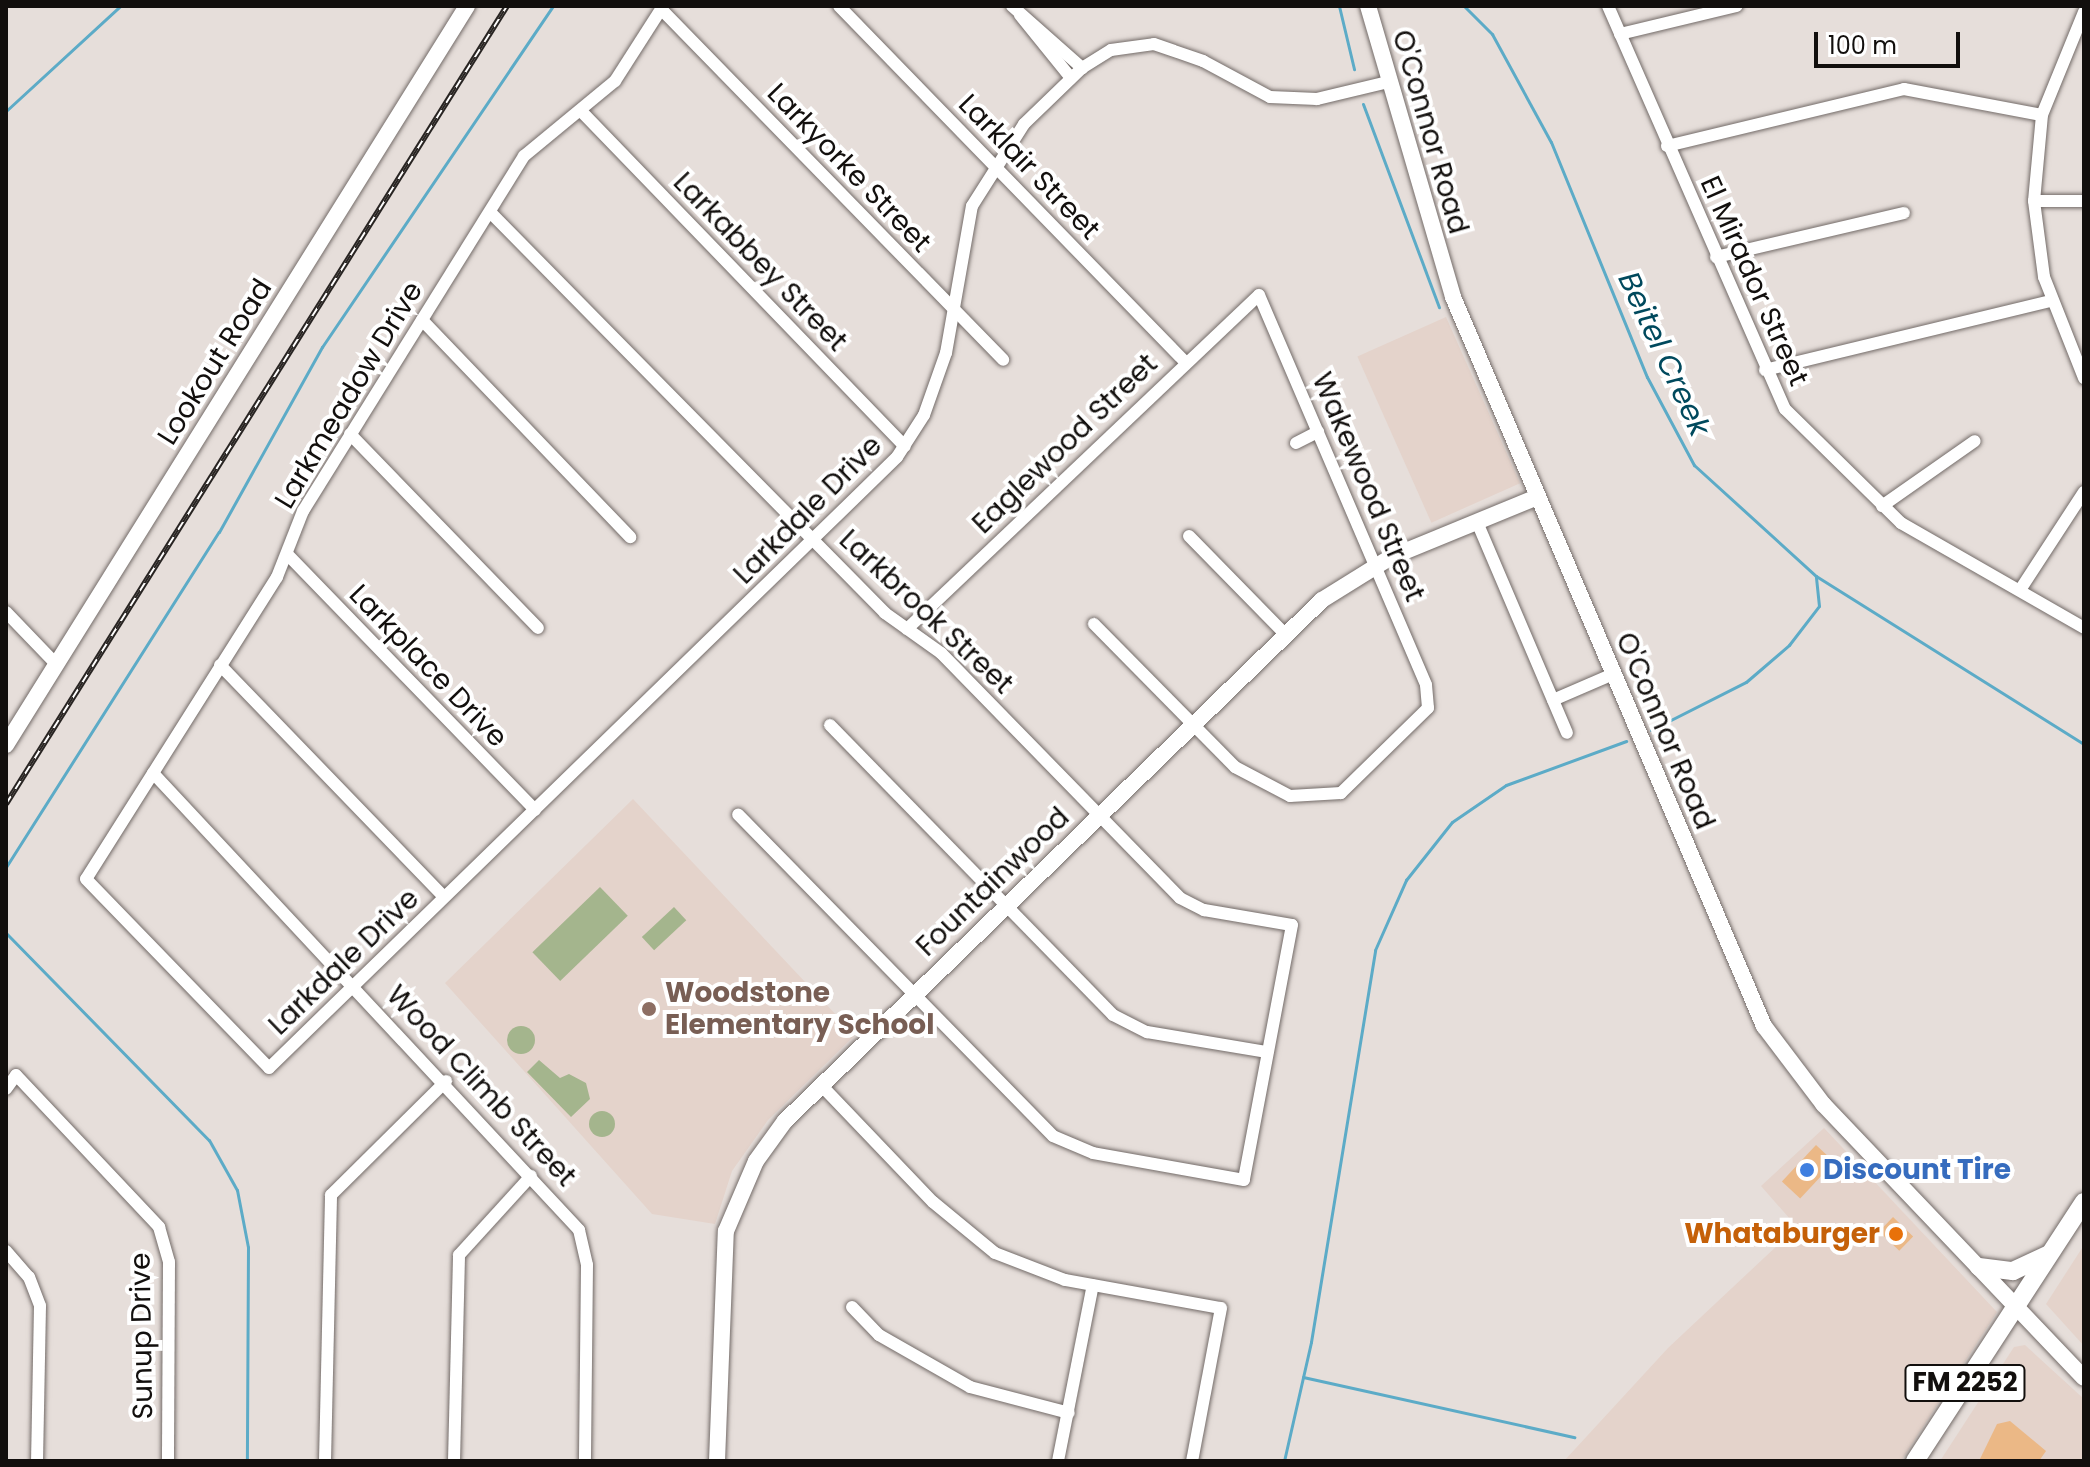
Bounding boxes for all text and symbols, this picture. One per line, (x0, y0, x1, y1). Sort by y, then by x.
scale bar (1818, 16, 1964, 66)
street label: O'Connor Road (1385, 26, 1475, 238)
text: 100 m (1828, 29, 1897, 62)
street label: Larkyorke Street (760, 77, 938, 259)
street label: Larklair Street (951, 88, 1107, 246)
street label: Larkabbey Street (666, 166, 854, 358)
street label: El Mirador Street (1693, 171, 1815, 391)
water label: Beitel Creek (1610, 266, 1718, 442)
street label: Lookout Road (151, 273, 279, 451)
street label: Larkmeadow Drive (268, 276, 430, 514)
street label: Eaglewood Street (966, 347, 1164, 541)
street label: Wakewood Street (1305, 368, 1431, 606)
street label: Larkdale Drive (727, 429, 889, 591)
street label: Larkbrook Street (832, 523, 1020, 701)
street label: Larkplace Drive (342, 578, 514, 754)
street label: O'Connor Road (1608, 628, 1722, 834)
street label: Fountainwood (910, 801, 1076, 963)
street label: Larkdale Drive (262, 882, 426, 1042)
place label: Woodstone Elementary School (665, 976, 934, 1042)
street label: Wood Climb Street (379, 979, 583, 1193)
marker: Woodstone Elementary School (640, 1000, 658, 1018)
place label: Discount Tire (1823, 1153, 2011, 1187)
marker: Discount Tire (1798, 1161, 1816, 1179)
place label: Whataburger (1684, 1217, 1880, 1251)
marker: Whataburger (1887, 1225, 1905, 1243)
street label: Sunup Drive (124, 1252, 160, 1420)
road number: FM 2252 (1903, 1361, 2027, 1405)

